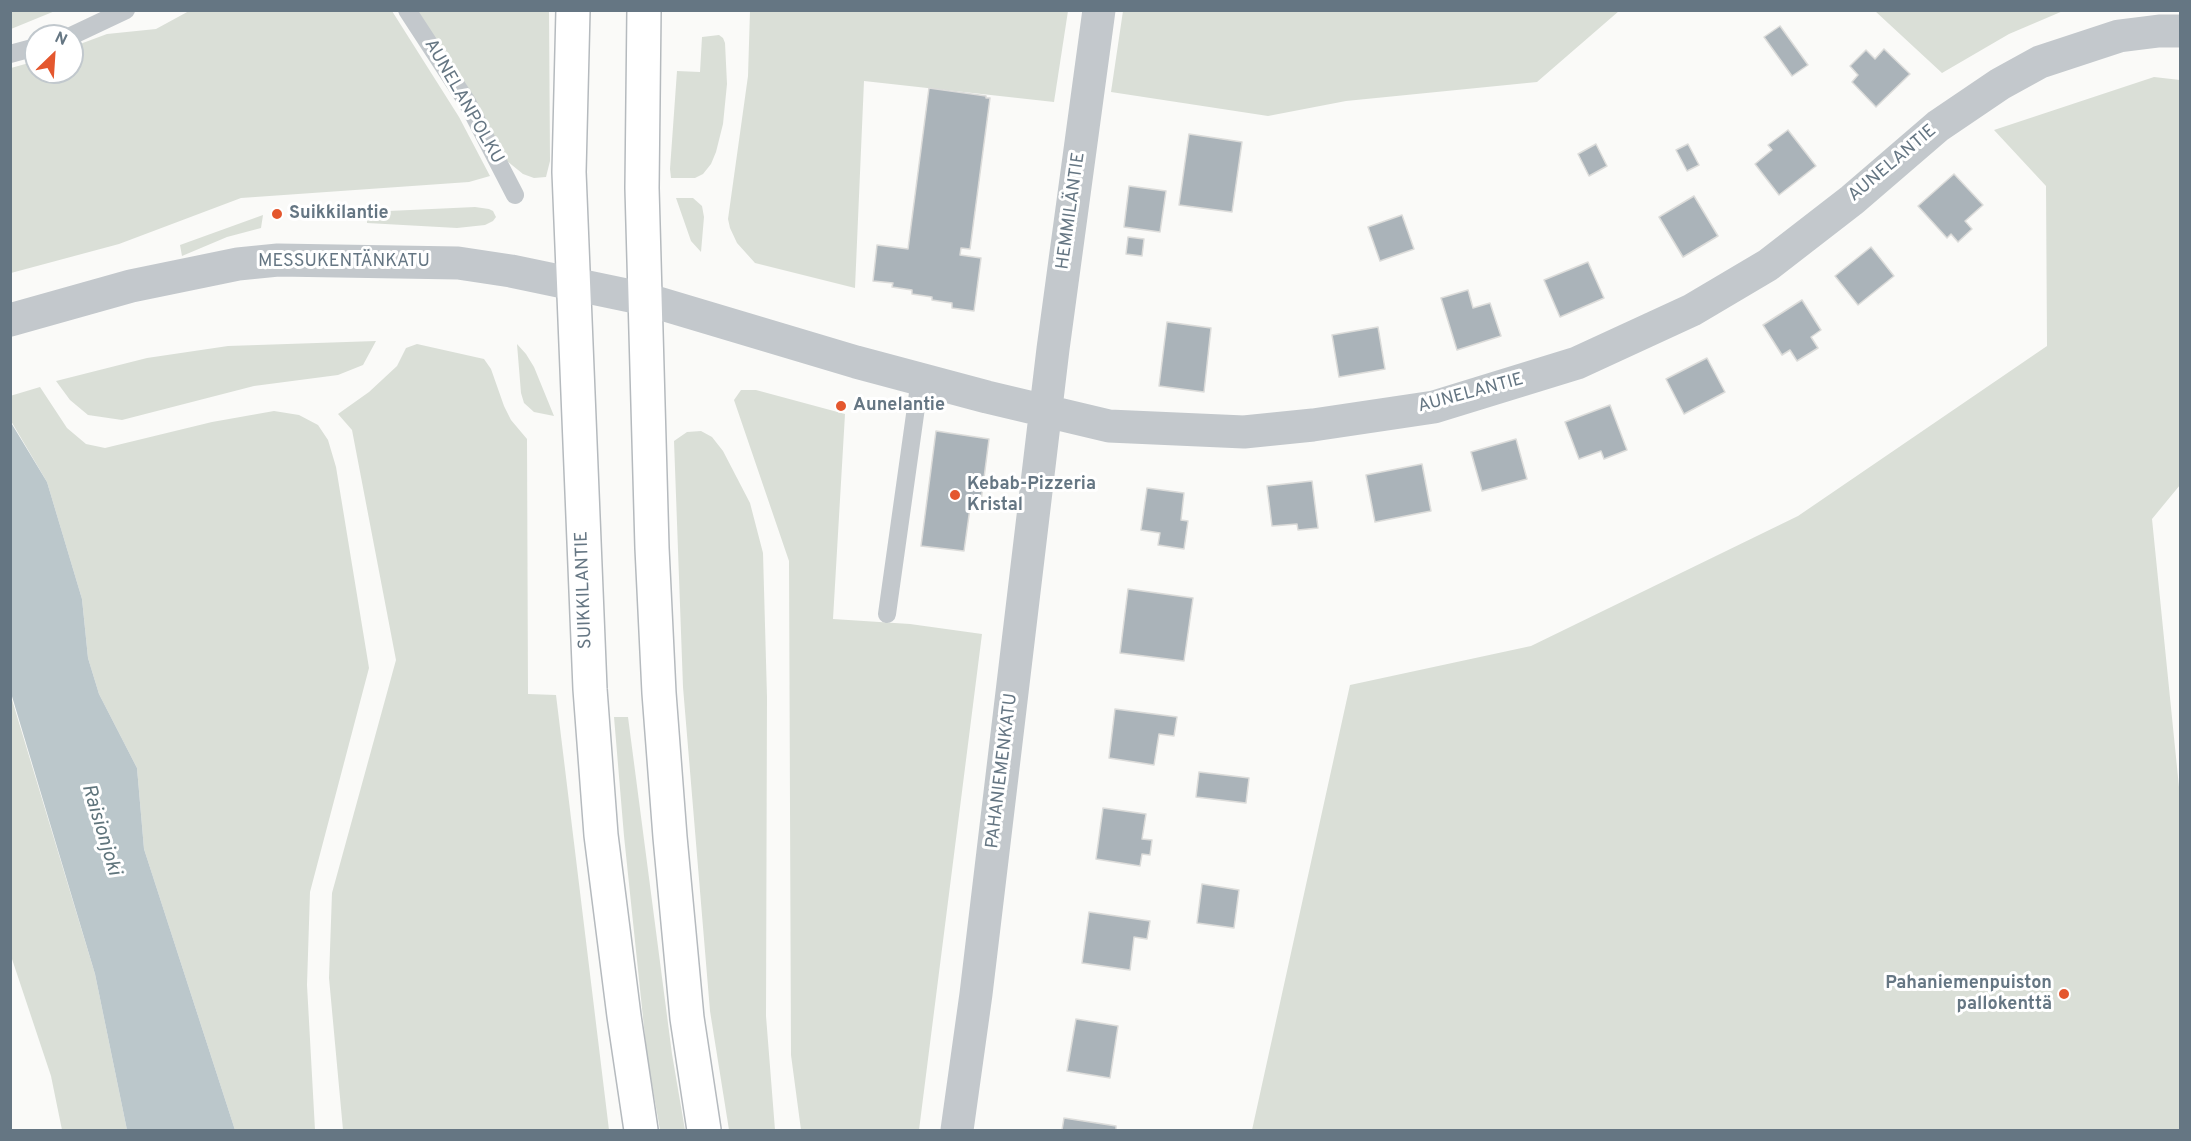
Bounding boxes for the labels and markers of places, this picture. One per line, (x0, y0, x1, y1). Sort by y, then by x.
place label: Suikkilantie (289, 203, 389, 225)
marker: Suikkilantie (270, 207, 284, 221)
place label: Aunelantie (853, 395, 945, 417)
marker: Aunelantie (834, 399, 848, 413)
place label: Kebab-Pizzeria Kristal (967, 474, 1096, 516)
marker: Kebab-Pizzeria Kristal (948, 488, 962, 502)
place label: Pahaniemenpuiston pallokenttä (1885, 973, 2052, 1016)
marker: Pahaniemenpuiston pallokenttä (2057, 987, 2071, 1001)

